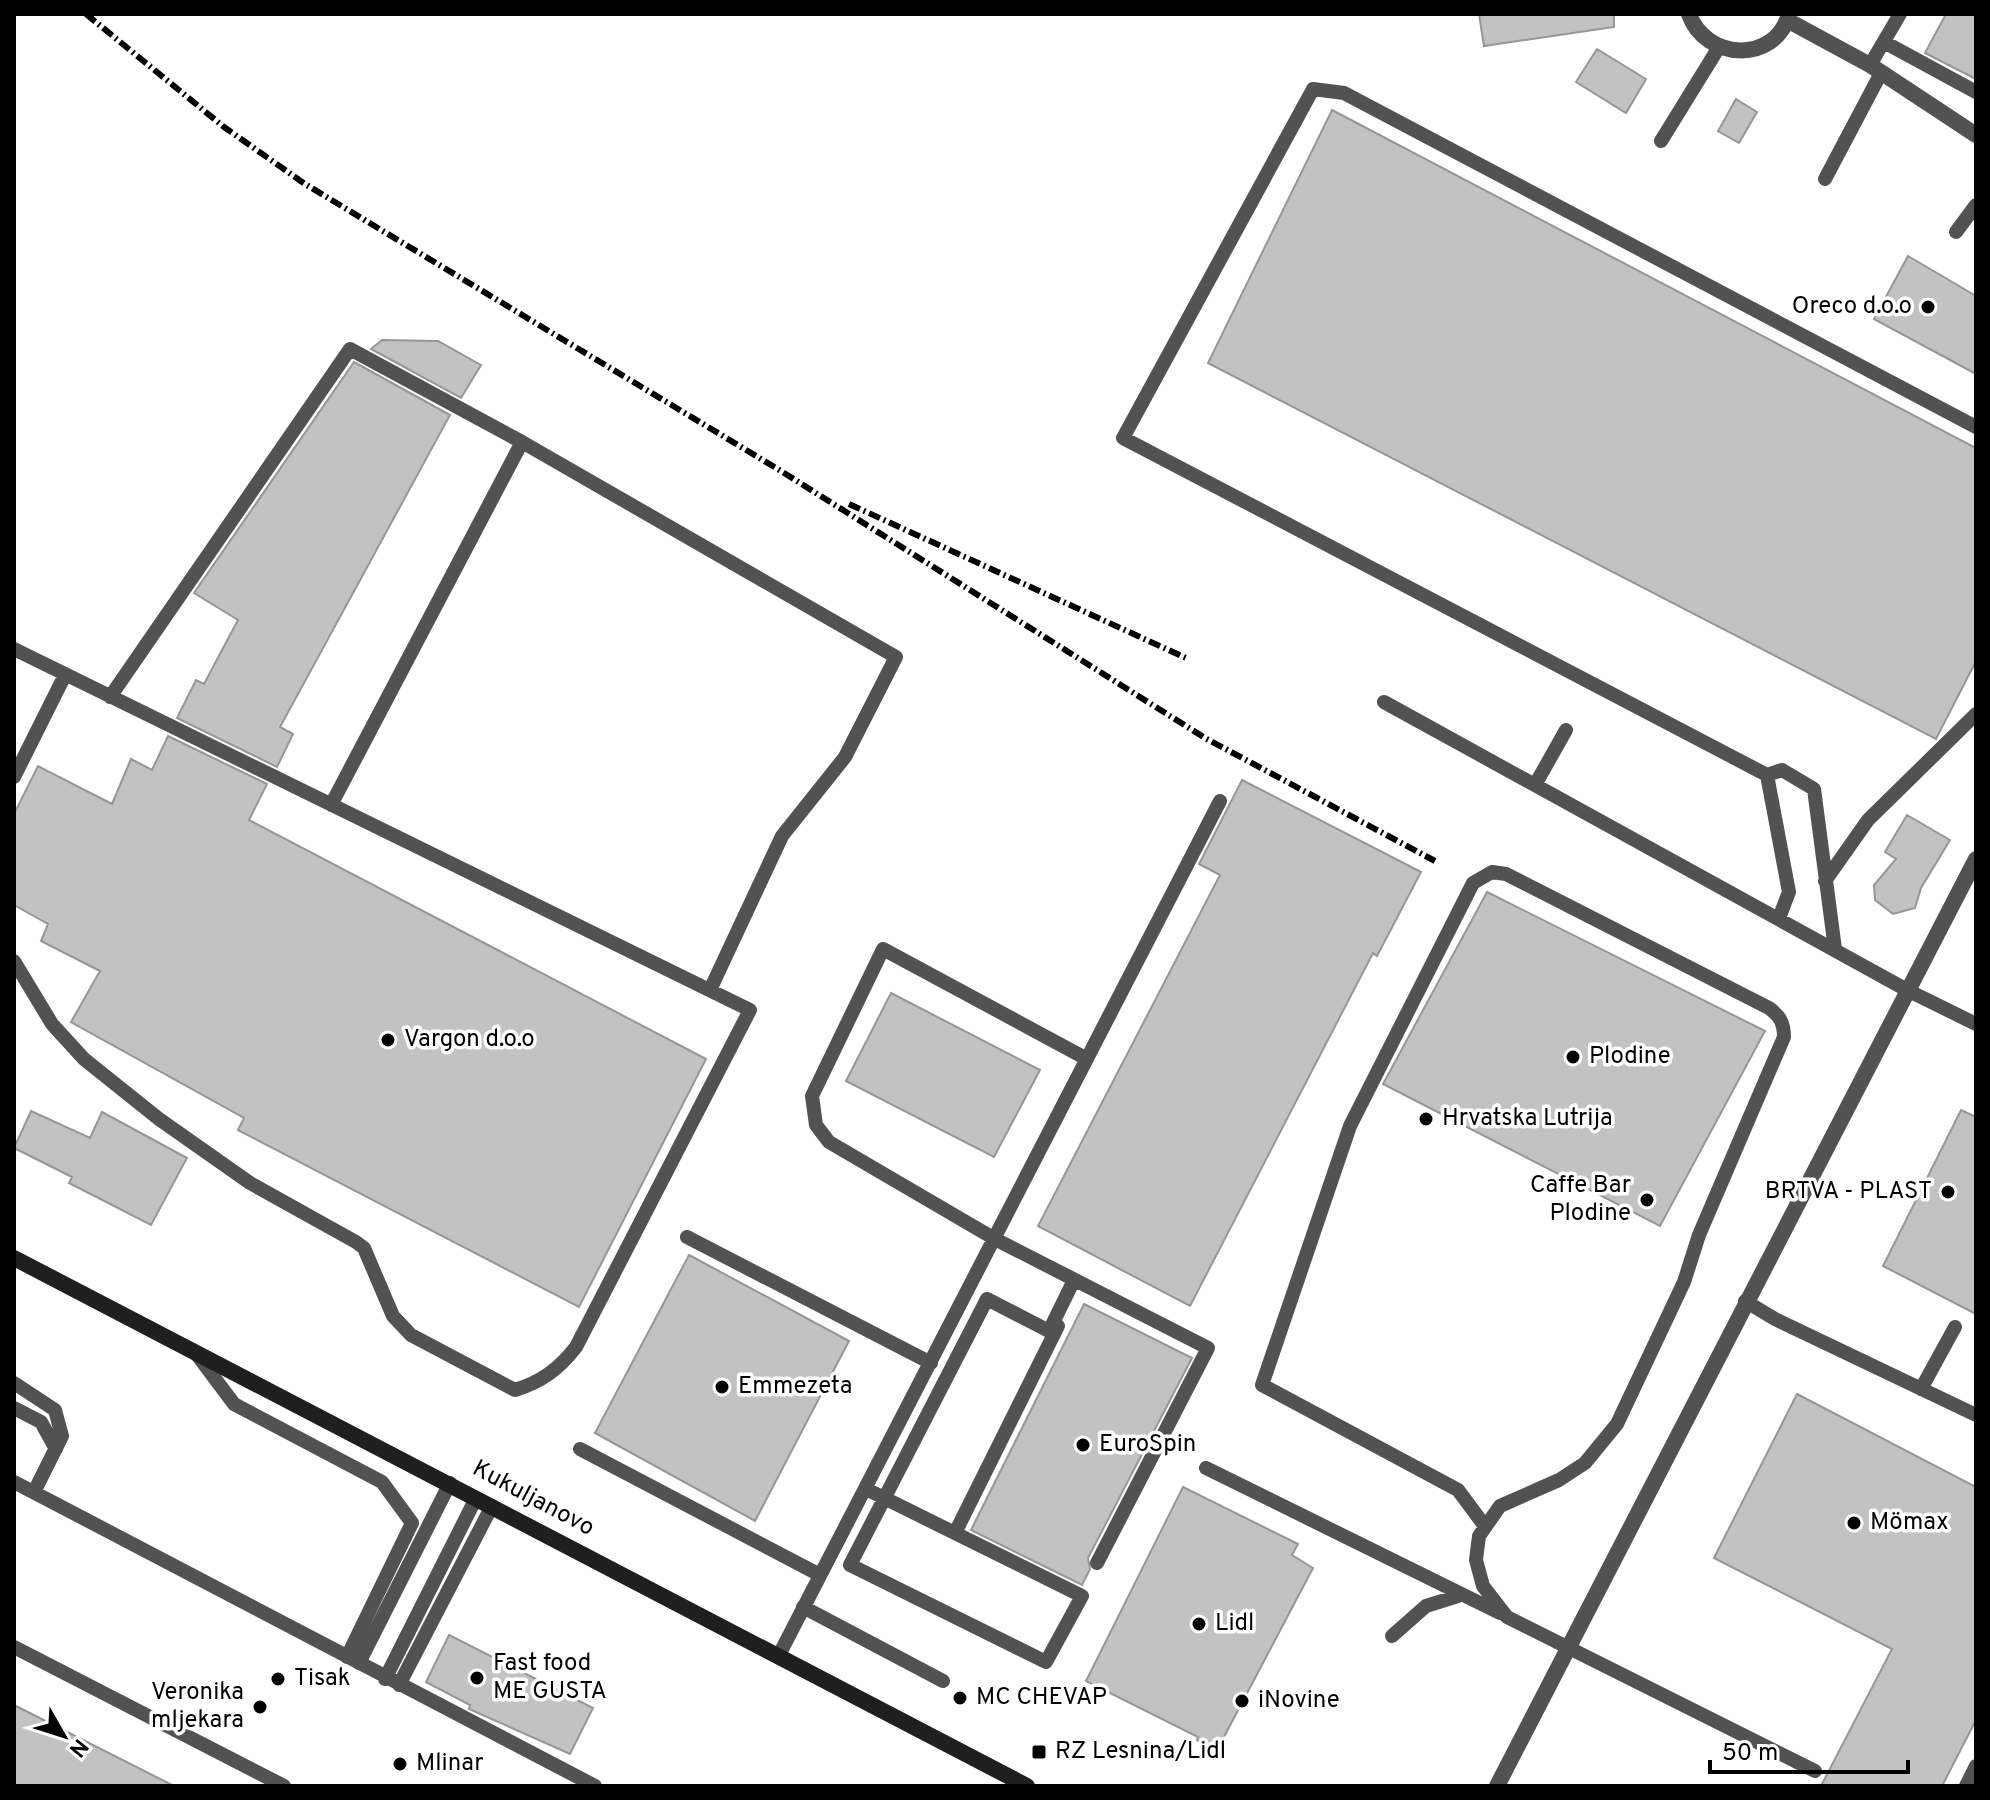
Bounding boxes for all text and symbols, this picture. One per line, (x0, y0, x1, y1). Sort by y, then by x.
place label: Oreco d.o.o (1792, 292, 1912, 322)
marker: Oreco d.o.o (1919, 298, 1937, 316)
place label: Vargon d.o.o (404, 1025, 535, 1055)
marker: Vargon d.o.o (379, 1031, 397, 1049)
place label: Plodine (1589, 1042, 1671, 1072)
marker: Plodine (1564, 1048, 1582, 1066)
place label: Hrvatska Lutrija (1442, 1104, 1613, 1134)
marker: Hrvatska Lutrija (1417, 1110, 1435, 1128)
place label: Caffe Bar Plodine (1530, 1171, 1631, 1229)
place label: BRTVA - PLAST (1765, 1177, 1932, 1207)
marker: BRTVA - PLAST (1939, 1183, 1957, 1201)
marker: Caffe Bar Plodine (1638, 1191, 1656, 1209)
place label: Emmezeta (738, 1372, 852, 1402)
marker: Emmezeta (713, 1378, 731, 1396)
place label: EuroSpin (1099, 1430, 1196, 1460)
marker: EuroSpin (1074, 1436, 1092, 1454)
street label: Kukuljanovo (467, 1454, 599, 1544)
place label: Mömax (1870, 1508, 1949, 1538)
marker: Mömax (1845, 1514, 1863, 1532)
place label: Lidl (1215, 1609, 1254, 1639)
marker: Lidl (1190, 1615, 1208, 1633)
place label: Fast food ME GUSTA (493, 1649, 607, 1707)
place label: Tisak (294, 1664, 350, 1694)
marker: Fast food ME GUSTA (468, 1669, 486, 1687)
marker: Tisak (269, 1670, 287, 1688)
place label: Veronika mljekara (151, 1678, 244, 1736)
place label: MC CHEVAP (976, 1683, 1107, 1713)
place label: iNovine (1258, 1686, 1340, 1716)
marker: MC CHEVAP (951, 1689, 969, 1707)
marker: iNovine (1233, 1692, 1251, 1710)
north arrow (24, 1696, 104, 1776)
marker: Veronika mljekara (251, 1698, 269, 1716)
scale bar (1710, 1724, 1908, 1774)
text: N (62, 1732, 93, 1762)
place label: RZ Lesnina/Lidl (1055, 1737, 1226, 1767)
text: 50 m (1722, 1739, 1778, 1769)
marker: RZ Lesnina/Lidl (1030, 1743, 1048, 1761)
place label: Mlinar (416, 1749, 484, 1779)
marker: Mlinar (391, 1755, 409, 1773)

